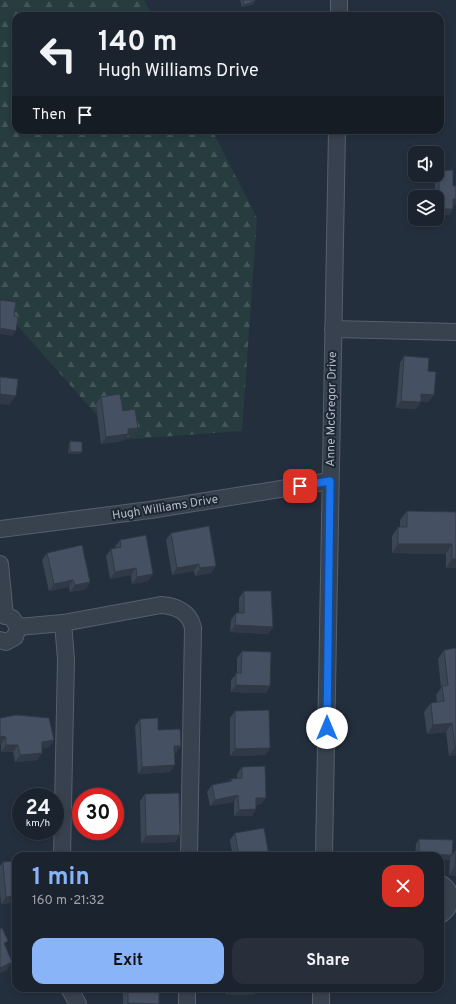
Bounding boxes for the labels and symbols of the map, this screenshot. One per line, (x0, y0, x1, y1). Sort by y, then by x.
street label: Anne McGregor Drive (323, 351, 341, 467)
pin (283, 469, 317, 503)
street label: Hugh Williams Drive (111, 492, 219, 524)
position arrow (306, 707, 348, 749)
speed limit sign: 30 (72, 788, 124, 840)

